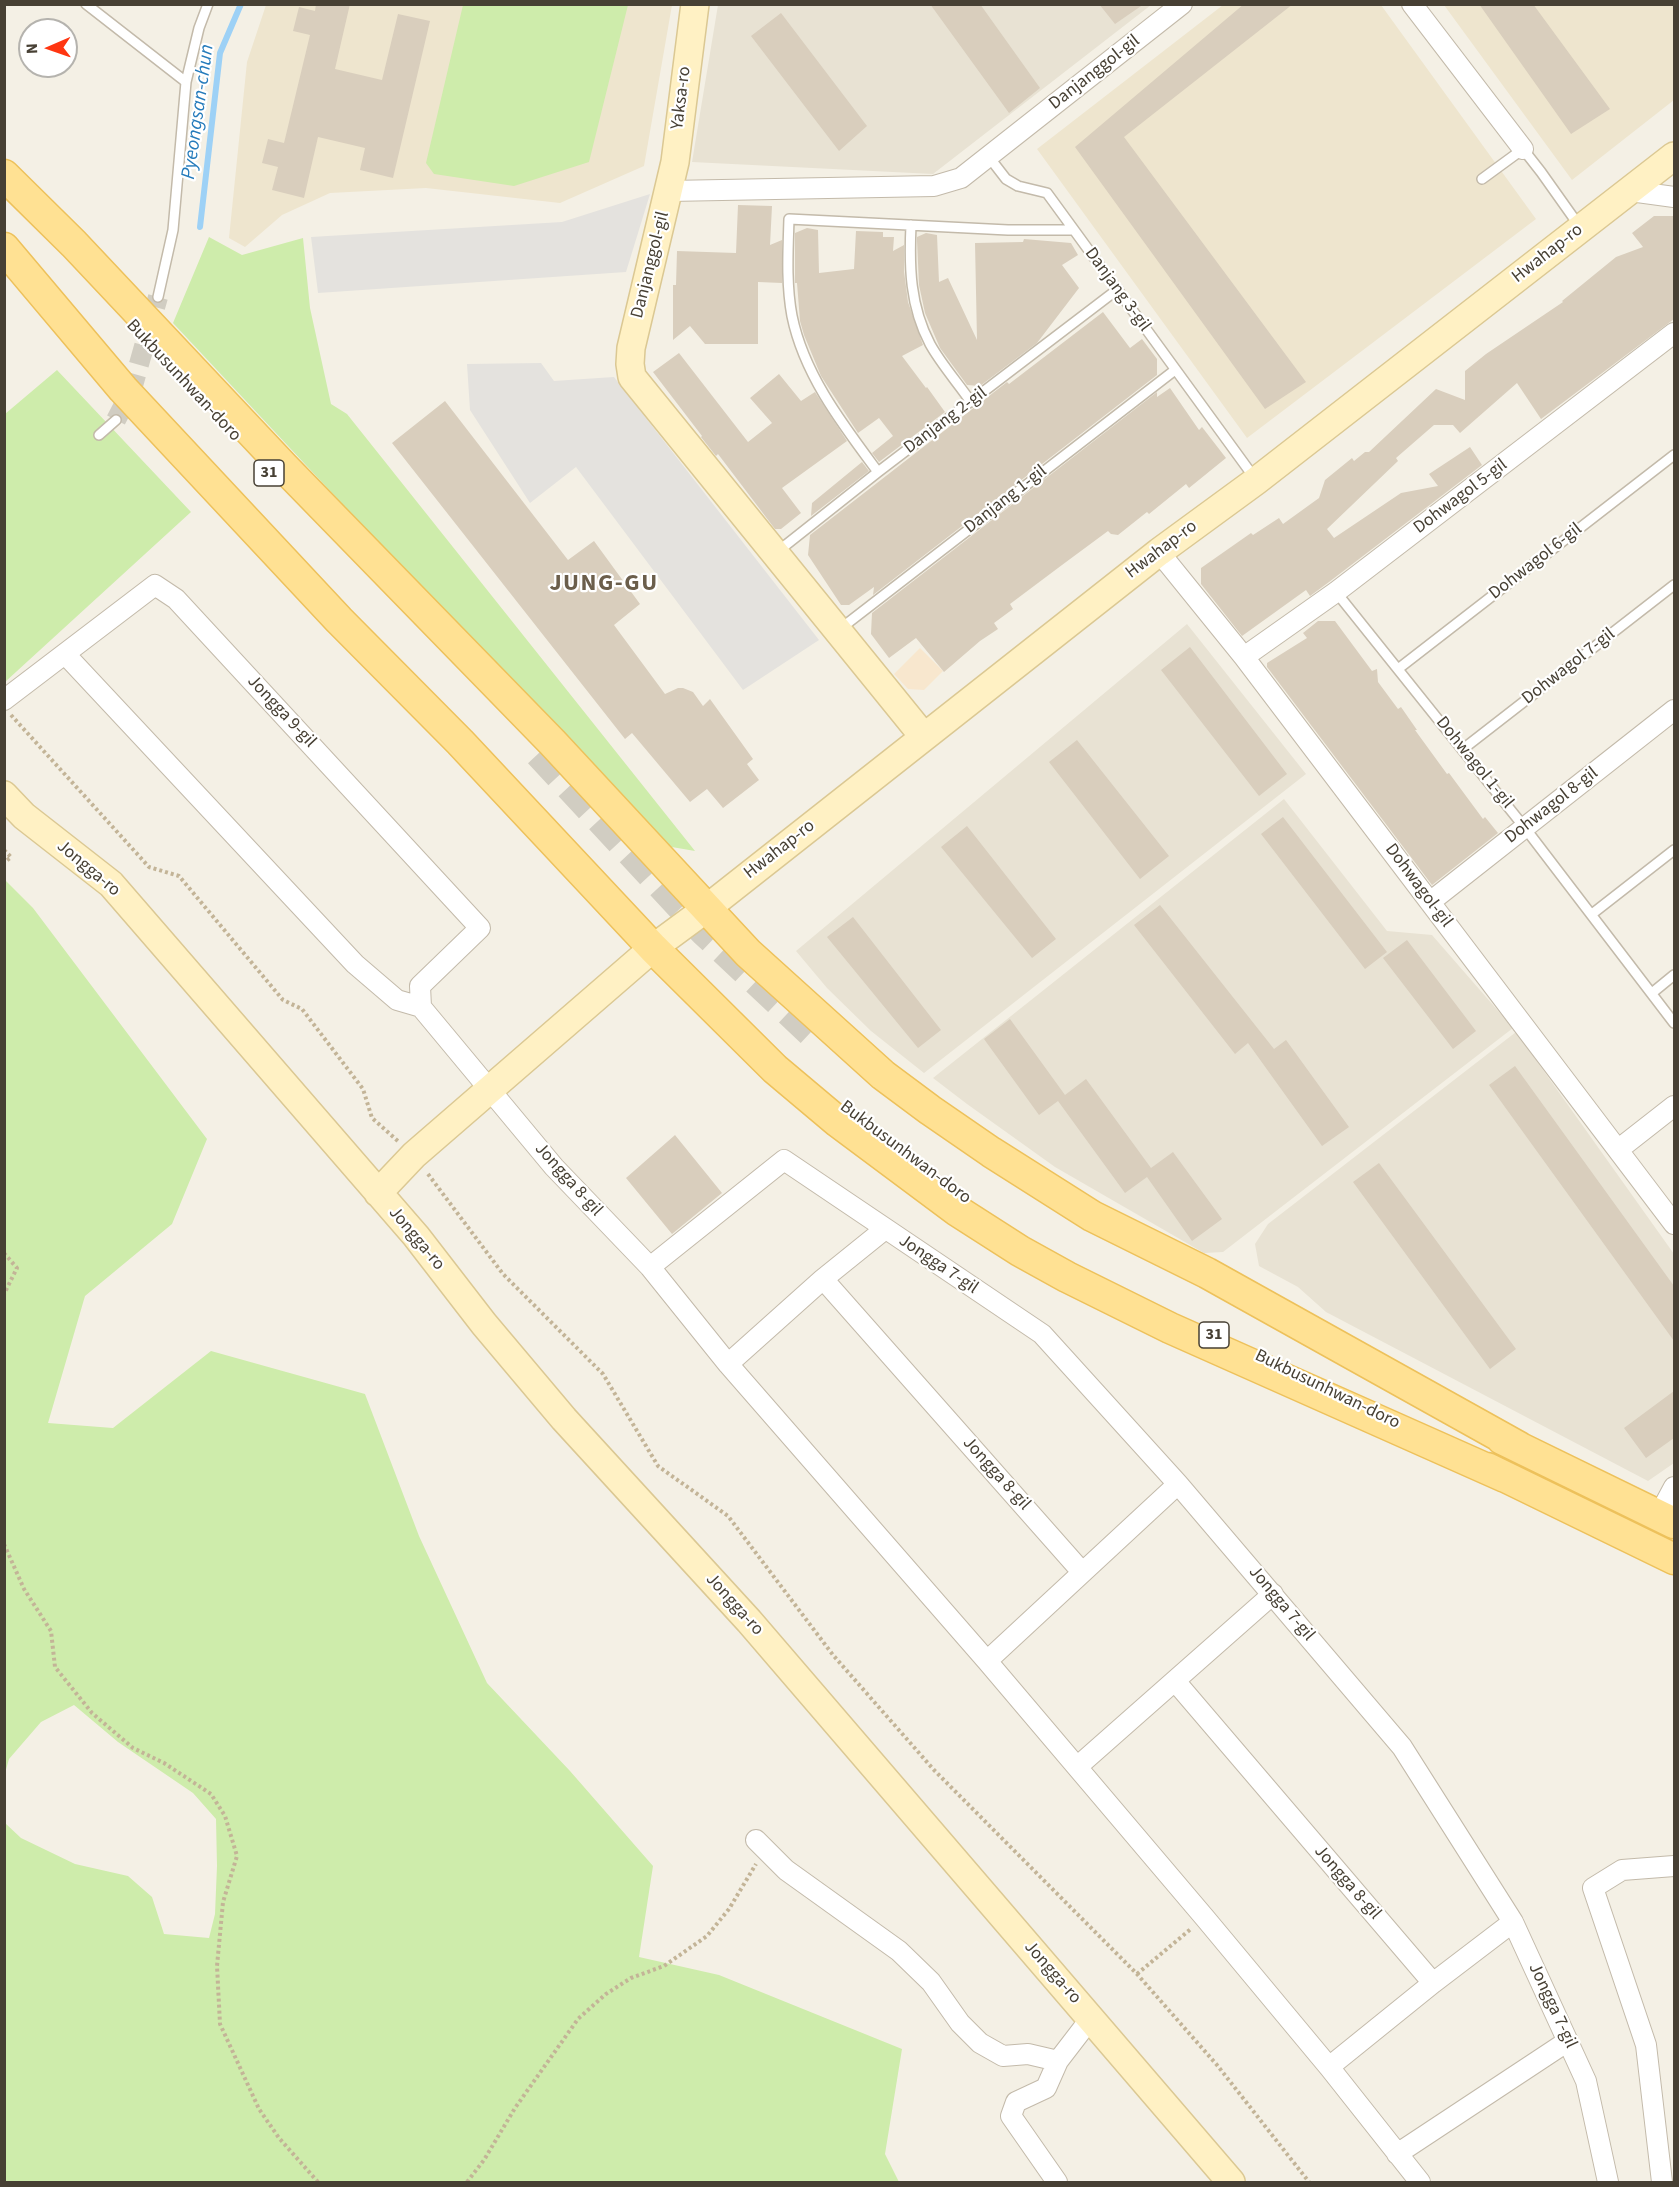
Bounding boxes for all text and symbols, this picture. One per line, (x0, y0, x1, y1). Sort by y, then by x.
north arrow (18, 18, 78, 78)
street label: Danjanggol-gil (1045, 31, 1145, 115)
text: N (21, 43, 43, 54)
water label: Pyeongsan-chun (178, 43, 220, 181)
street label: Yaksa-ro (667, 65, 697, 131)
street label: Danjanggol-gil (627, 209, 675, 321)
street label: Hwahap-ro (1508, 220, 1588, 288)
street label: Danjang 3-gil (1079, 244, 1155, 336)
street label: Bukbusunhwan-doro (121, 316, 245, 446)
street label: Danjang 2-gil (900, 383, 992, 459)
street label: Dohwagol 5-gil (1410, 455, 1512, 539)
road number: 31 (254, 460, 284, 486)
street label: Danjang 1-gil (960, 461, 1052, 539)
street label: Hwahap-ro (1122, 516, 1202, 584)
street label: Dohwagol 6-gil (1485, 519, 1587, 605)
district label: JUNG-GU (549, 571, 659, 599)
street label: Dohwagol 7-gil (1518, 624, 1620, 710)
street label: Jongga 9-gil (242, 671, 320, 753)
street label: Dohwagol 1-gil (1430, 713, 1518, 813)
street label: Dohwagol 8-gil (1501, 763, 1603, 849)
street label: Hwahap-ro (740, 816, 820, 884)
street label: Jongga-ro (52, 836, 124, 902)
street label: Dohwagol-gil (1379, 840, 1457, 932)
street label: Bukbusunhwan-doro (835, 1097, 975, 1209)
street label: Jongga 8-gil (529, 1139, 607, 1221)
street label: Jongga-ro (383, 1203, 449, 1275)
street label: Jongga 7-gil (894, 1230, 982, 1300)
road number: 31 (1199, 1322, 1229, 1348)
street label: Bukbusunhwan-doro (1251, 1345, 1403, 1435)
street label: Jongga 8-gil (957, 1433, 1035, 1515)
street label: Jongga 7-gil (1243, 1562, 1319, 1646)
street label: Jongga-ro (700, 1569, 768, 1641)
street label: Jongga 8-gil (1309, 1841, 1385, 1925)
street label: Jongga-ro (1019, 1937, 1085, 2009)
street label: Jongga 7-gil (1523, 1960, 1581, 2052)

